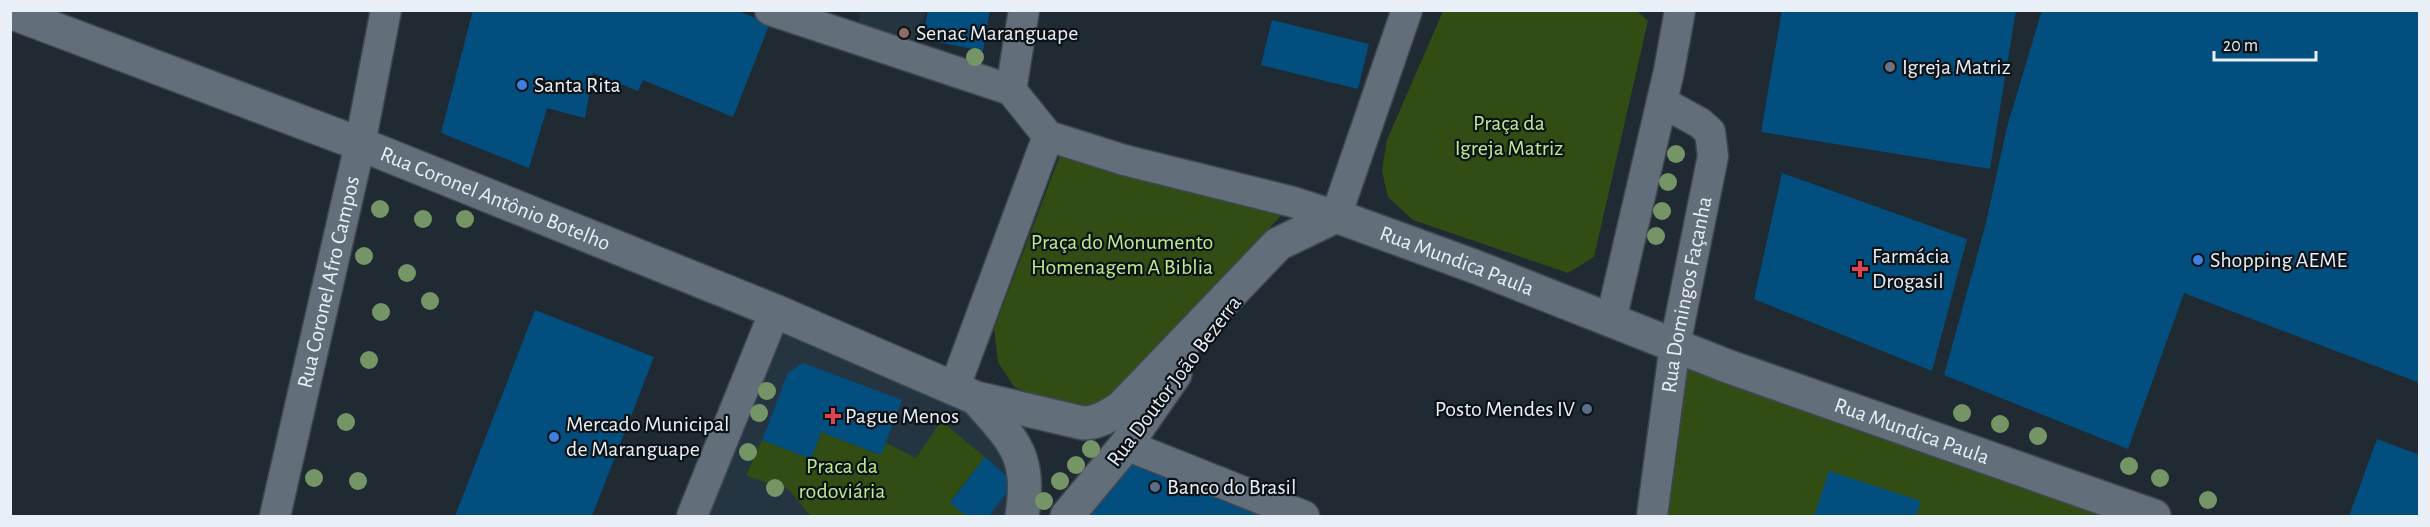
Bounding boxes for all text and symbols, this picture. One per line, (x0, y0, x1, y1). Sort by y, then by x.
place label: Senac Maranguape (916, 22, 1078, 44)
scale bar (2214, 24, 2316, 62)
marker: Senac Maranguape (897, 26, 911, 40)
text: 20 m (2223, 37, 2258, 55)
place label: Igreja Matriz (1902, 56, 2011, 78)
marker: Igreja Matriz (1883, 60, 1897, 74)
place label: Santa Rita (534, 74, 621, 96)
marker: Santa Rita (515, 78, 529, 92)
park label: Praça da Igreja Matriz (1455, 112, 1563, 159)
street label: Rua Coronel Antônio Botelho (377, 142, 614, 255)
street label: Rua Coronel Afro Campos (294, 174, 363, 390)
street label: Rua Domingos Façanha (1658, 195, 1716, 394)
street label: Rua Mundica Paula (1377, 222, 1537, 300)
park label: Praça do Monumento Homenagem A Biblia (1031, 231, 1213, 278)
place label: Farmácia Drogasil (1872, 245, 1950, 292)
place label: Shopping AEME (2210, 249, 2348, 271)
marker: Shopping AEME (2191, 253, 2205, 267)
marker: Farmácia Drogasil (1853, 262, 1867, 276)
street label: Rua Doutor João Bezerra (1103, 291, 1245, 471)
street label: Rua Mundica Paula (1831, 394, 1992, 468)
place label: Posto Mendes IV (1435, 398, 1576, 420)
marker: Posto Mendes IV (1580, 402, 1594, 416)
place label: Pague Menos (845, 405, 959, 427)
marker: Pague Menos (826, 409, 840, 423)
place label: Mercado Municipal de Maranguape (566, 413, 730, 460)
marker: Mercado Municipal de Maranguape (547, 430, 561, 444)
park label: Praca da rodoviária (799, 455, 885, 502)
place label: Banco do Brasil (1167, 476, 1296, 498)
marker: Banco do Brasil (1148, 480, 1162, 494)

